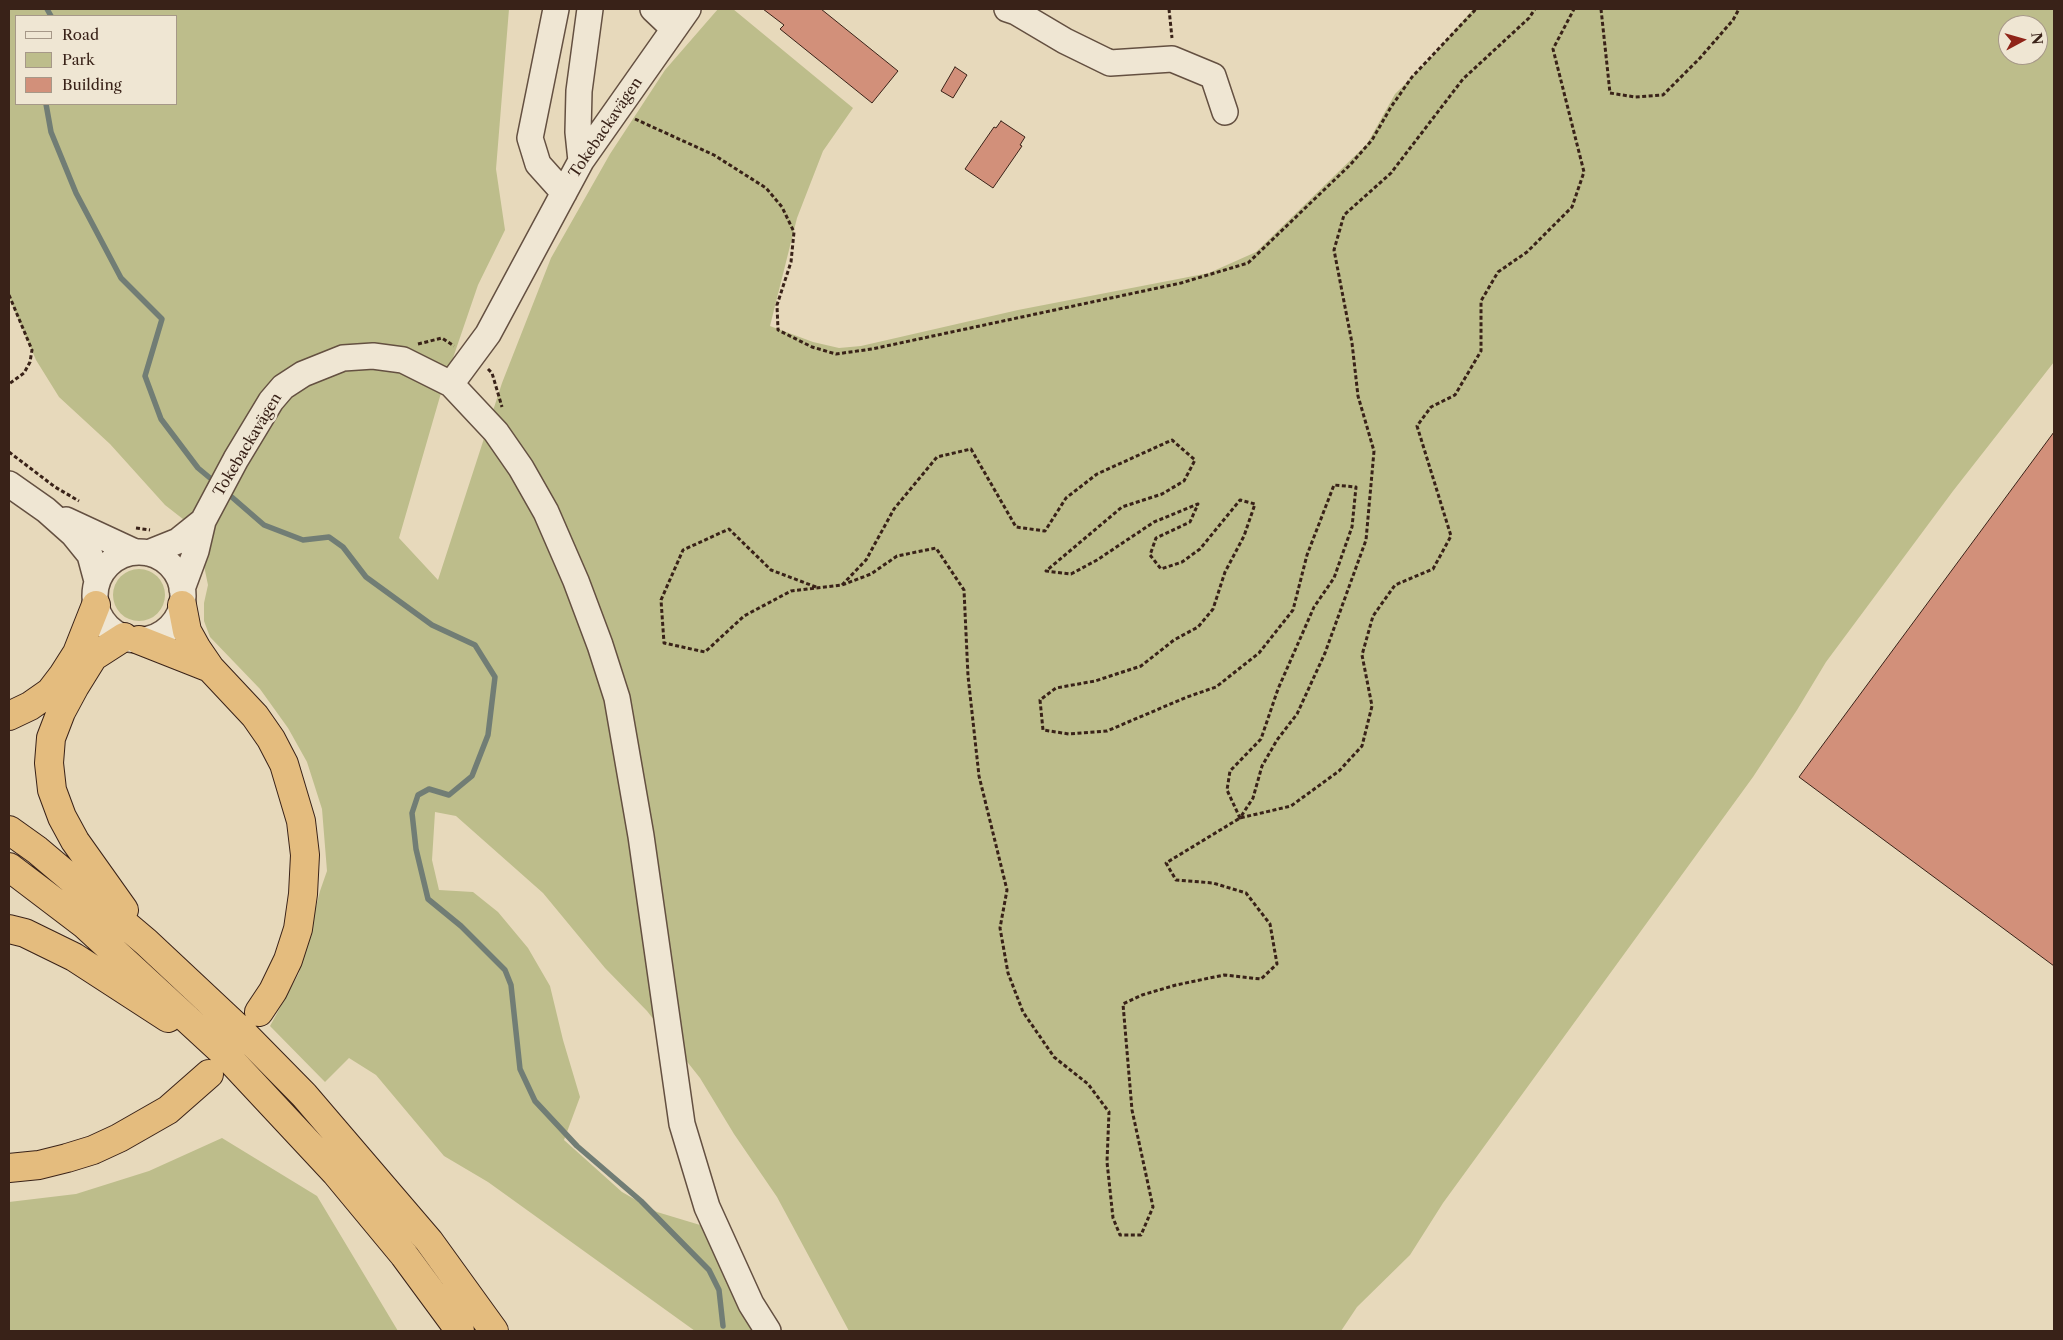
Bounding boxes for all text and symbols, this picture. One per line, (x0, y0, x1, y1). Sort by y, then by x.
legend (15, 15, 178, 105)
north arrow (1998, 15, 2048, 65)
text: Road (62, 25, 99, 44)
text: N (2027, 32, 2047, 46)
text: Park (62, 50, 95, 69)
street label: Tokebackavägen (566, 74, 646, 182)
text: Building (62, 75, 122, 94)
street label: Tokebackavägen (210, 390, 286, 500)

